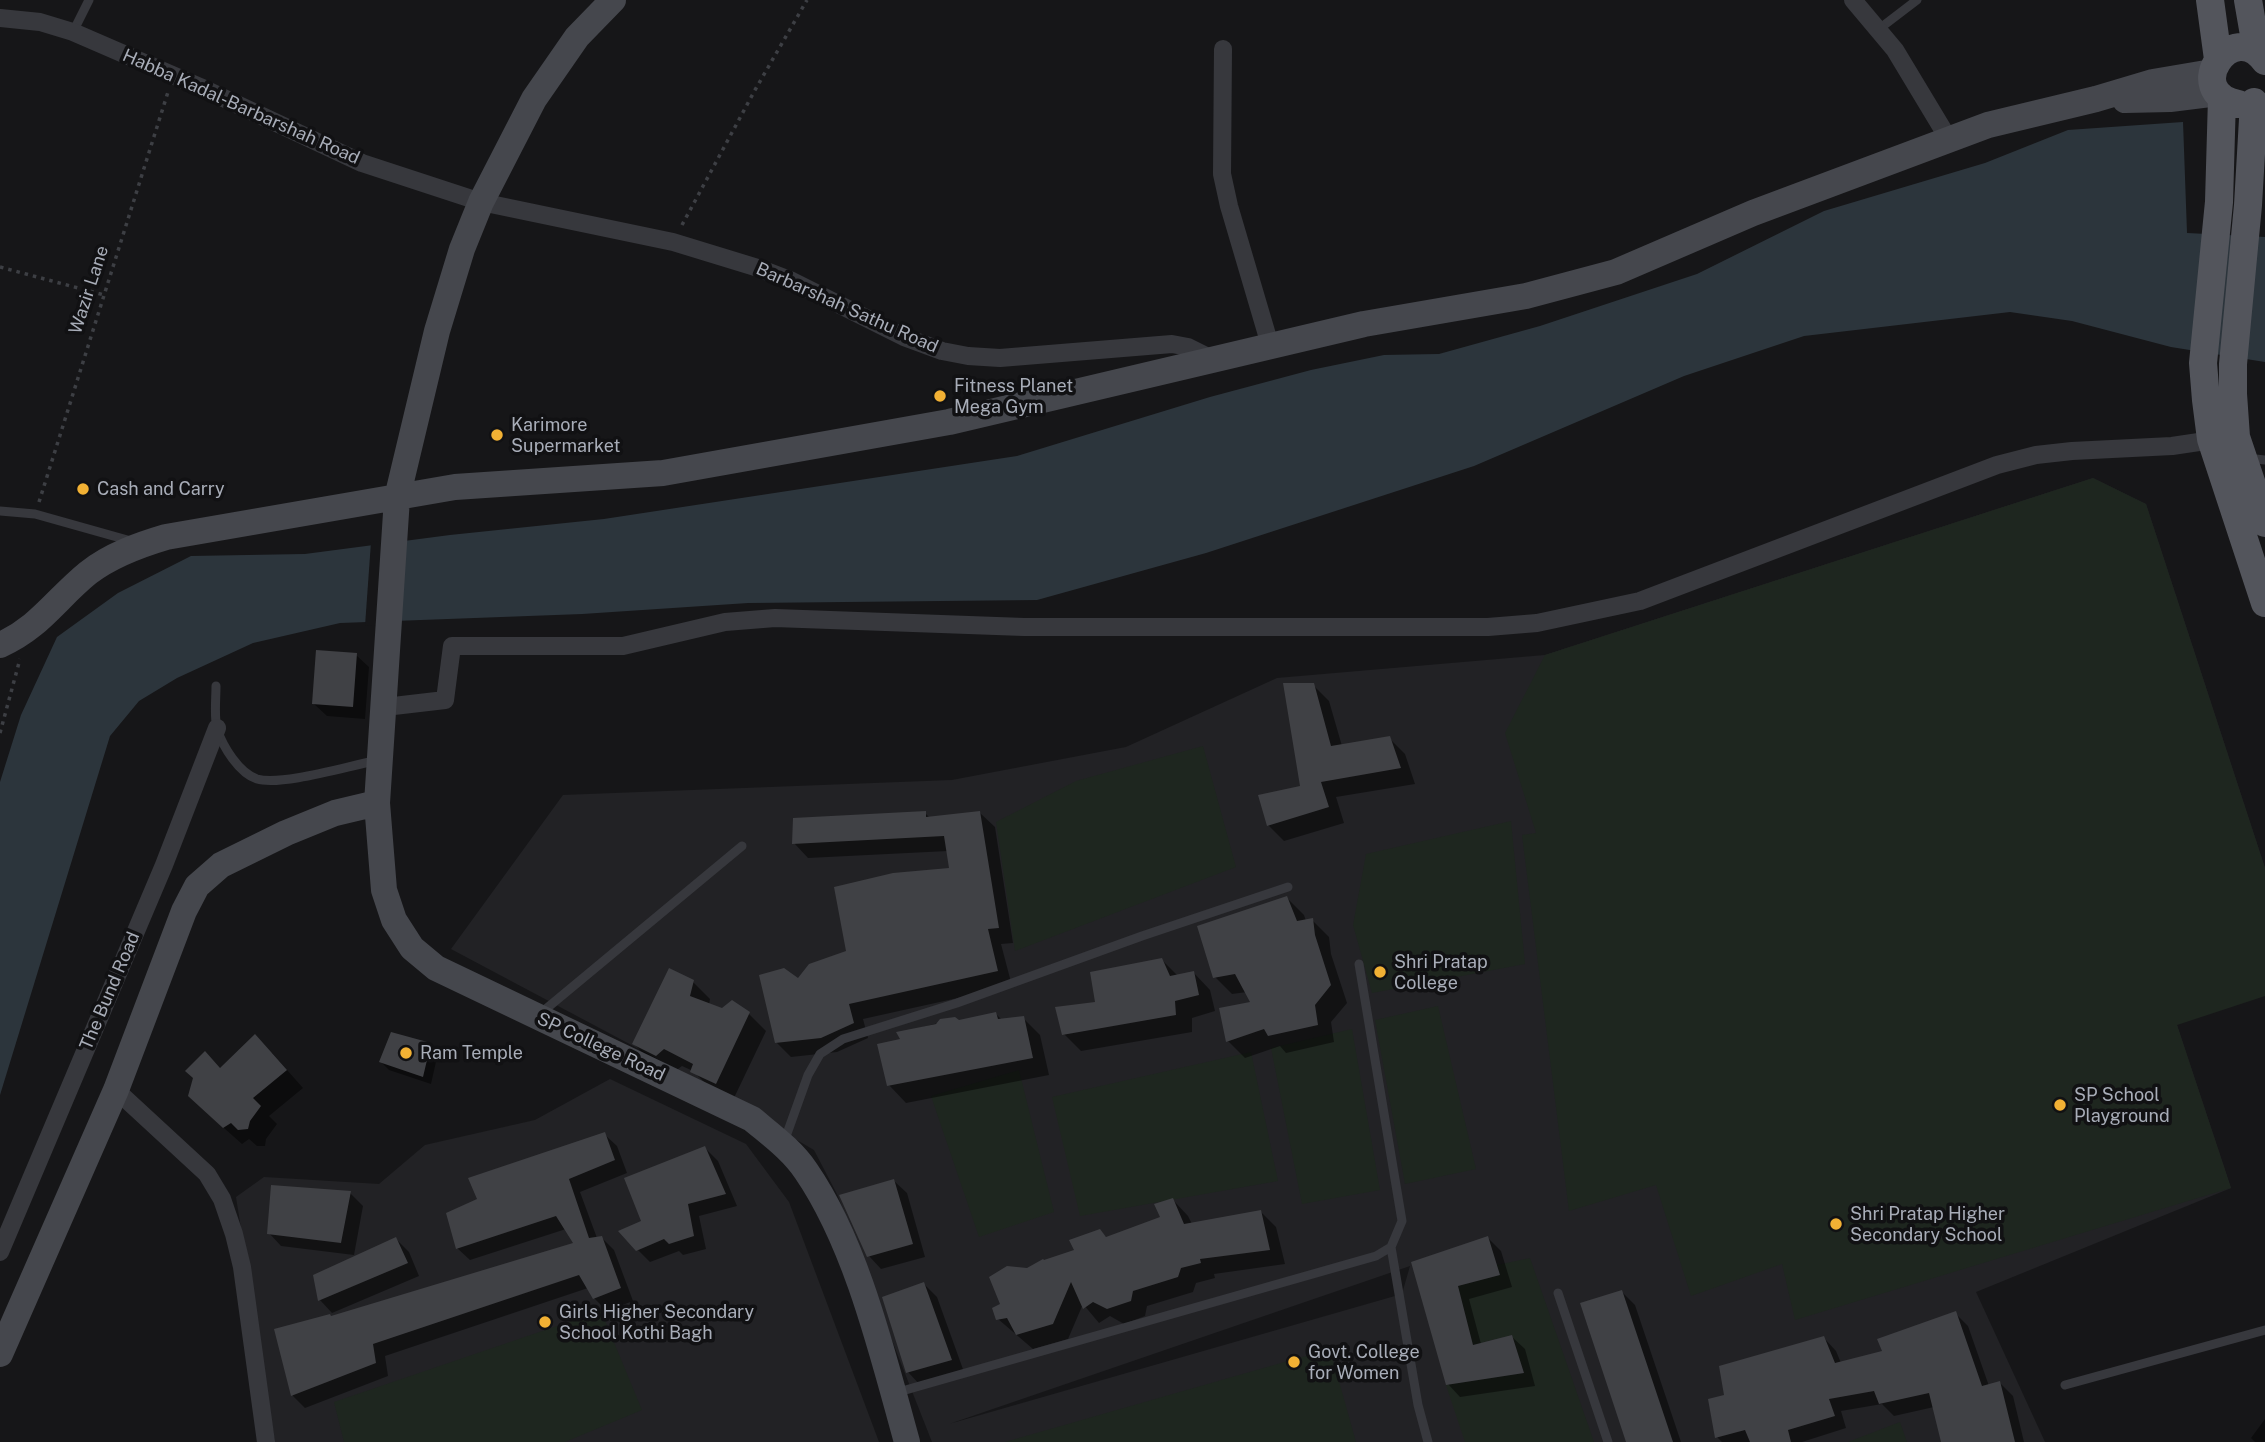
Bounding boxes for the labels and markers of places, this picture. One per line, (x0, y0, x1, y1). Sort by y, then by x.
place label: Fitness Planet Mega Gym (954, 375, 1073, 418)
marker: Fitness Planet Mega Gym (932, 388, 948, 404)
place label: Karimore Supermarket (511, 414, 621, 457)
marker: Karimore Supermarket (489, 427, 505, 443)
place label: Cash and Carry (97, 478, 225, 500)
marker: Cash and Carry (75, 481, 91, 497)
place label: Shri Pratap College (1394, 951, 1488, 993)
marker: Shri Pratap College (1372, 964, 1388, 980)
place label: Ram Temple (420, 1042, 523, 1064)
marker: Ram Temple (398, 1045, 414, 1061)
place label: SP School Playground (2074, 1084, 2170, 1126)
marker: SP School Playground (2052, 1097, 2068, 1113)
place label: Shri Pratap Higher Secondary School (1850, 1203, 2005, 1246)
marker: Shri Pratap Higher Secondary School (1828, 1216, 1844, 1232)
place label: Girls Higher Secondary School Kothi Bagh (559, 1301, 754, 1344)
marker: Girls Higher Secondary School Kothi Bagh (537, 1314, 553, 1330)
place label: Govt. College for Women (1308, 1341, 1420, 1384)
marker: Govt. College for Women (1286, 1354, 1302, 1370)

